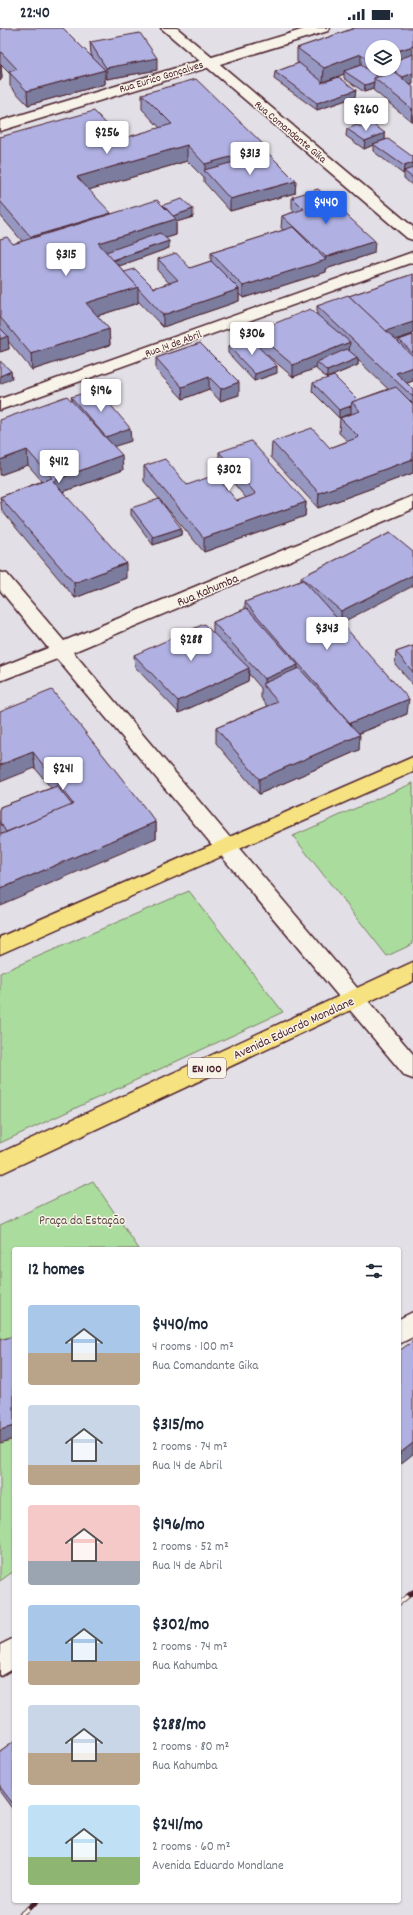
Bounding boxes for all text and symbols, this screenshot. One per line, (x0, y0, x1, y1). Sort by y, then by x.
text: 22:40 (20, 3, 50, 25)
map controls (365, 40, 401, 76)
button: layers (365, 40, 401, 76)
street label: Rua Eurico Gonçalves (118, 57, 206, 98)
street label: Rua Comandante Gika (250, 97, 330, 168)
pin: $260 (342, 98, 390, 132)
text: $260 (353, 101, 379, 120)
pin: $256 (83, 121, 131, 155)
text: $256 (95, 124, 119, 143)
pin: $313 (226, 142, 274, 176)
text: $313 (240, 145, 260, 164)
pin: $440 (302, 191, 350, 225)
text: $440 (314, 194, 338, 213)
pin: $315 (42, 243, 90, 277)
text: $315 (55, 246, 77, 265)
pin: $306 (228, 322, 276, 356)
text: $306 (239, 325, 265, 344)
street label: Rua 14 de Abril (143, 327, 205, 363)
pin: $196 (77, 379, 125, 413)
text: $196 (90, 382, 112, 401)
pin: $412 (35, 450, 83, 484)
text: $412 (49, 453, 69, 472)
pin: $302 (205, 458, 253, 492)
text: $302 (216, 461, 242, 480)
street label: Rua Kahumba (174, 569, 243, 613)
pin: $343 (303, 617, 351, 651)
text: $343 (315, 620, 339, 639)
pin: $288 (167, 628, 215, 662)
text: $288 (180, 631, 202, 650)
pin: $241 (39, 757, 87, 791)
text: $241 (53, 760, 73, 779)
street label: Avenida Eduardo Mondlane (230, 993, 358, 1066)
road number: EN 100 (188, 1058, 226, 1078)
park label: Praça da Estação (39, 1212, 125, 1231)
text: 12 homes (28, 1259, 85, 1283)
icon: filters (363, 1260, 385, 1282)
text: $440/mo (152, 1314, 208, 1338)
icon: home (60, 1321, 108, 1369)
text: 4 rooms · 100 m² (152, 1338, 234, 1357)
text: Rua Comandante Gika (152, 1357, 258, 1376)
text: $315/mo (152, 1414, 204, 1438)
icon: home (60, 1421, 108, 1469)
text: 2 rooms · 74 m² (152, 1438, 227, 1457)
text: Rua 14 de Abril (152, 1457, 222, 1476)
text: $196/mo (152, 1514, 205, 1538)
icon: home (60, 1521, 108, 1569)
text: 2 rooms · 52 m² (152, 1538, 229, 1557)
text: Rua 14 de Abril (152, 1557, 222, 1576)
text: $302/mo (152, 1614, 209, 1638)
icon: home (60, 1621, 108, 1669)
text: 2 rooms · 74 m² (152, 1638, 227, 1657)
text: Rua Kahumba (152, 1657, 217, 1676)
text: $288/mo (152, 1714, 206, 1738)
icon: home (60, 1721, 108, 1769)
text: 2 rooms · 80 m² (152, 1738, 229, 1757)
text: Rua Kahumba (152, 1757, 217, 1776)
text: $241/mo (152, 1814, 203, 1838)
icon: home (60, 1821, 108, 1869)
text: 2 rooms · 60 m² (152, 1838, 230, 1857)
text: Avenida Eduardo Mondlane (152, 1857, 284, 1876)

